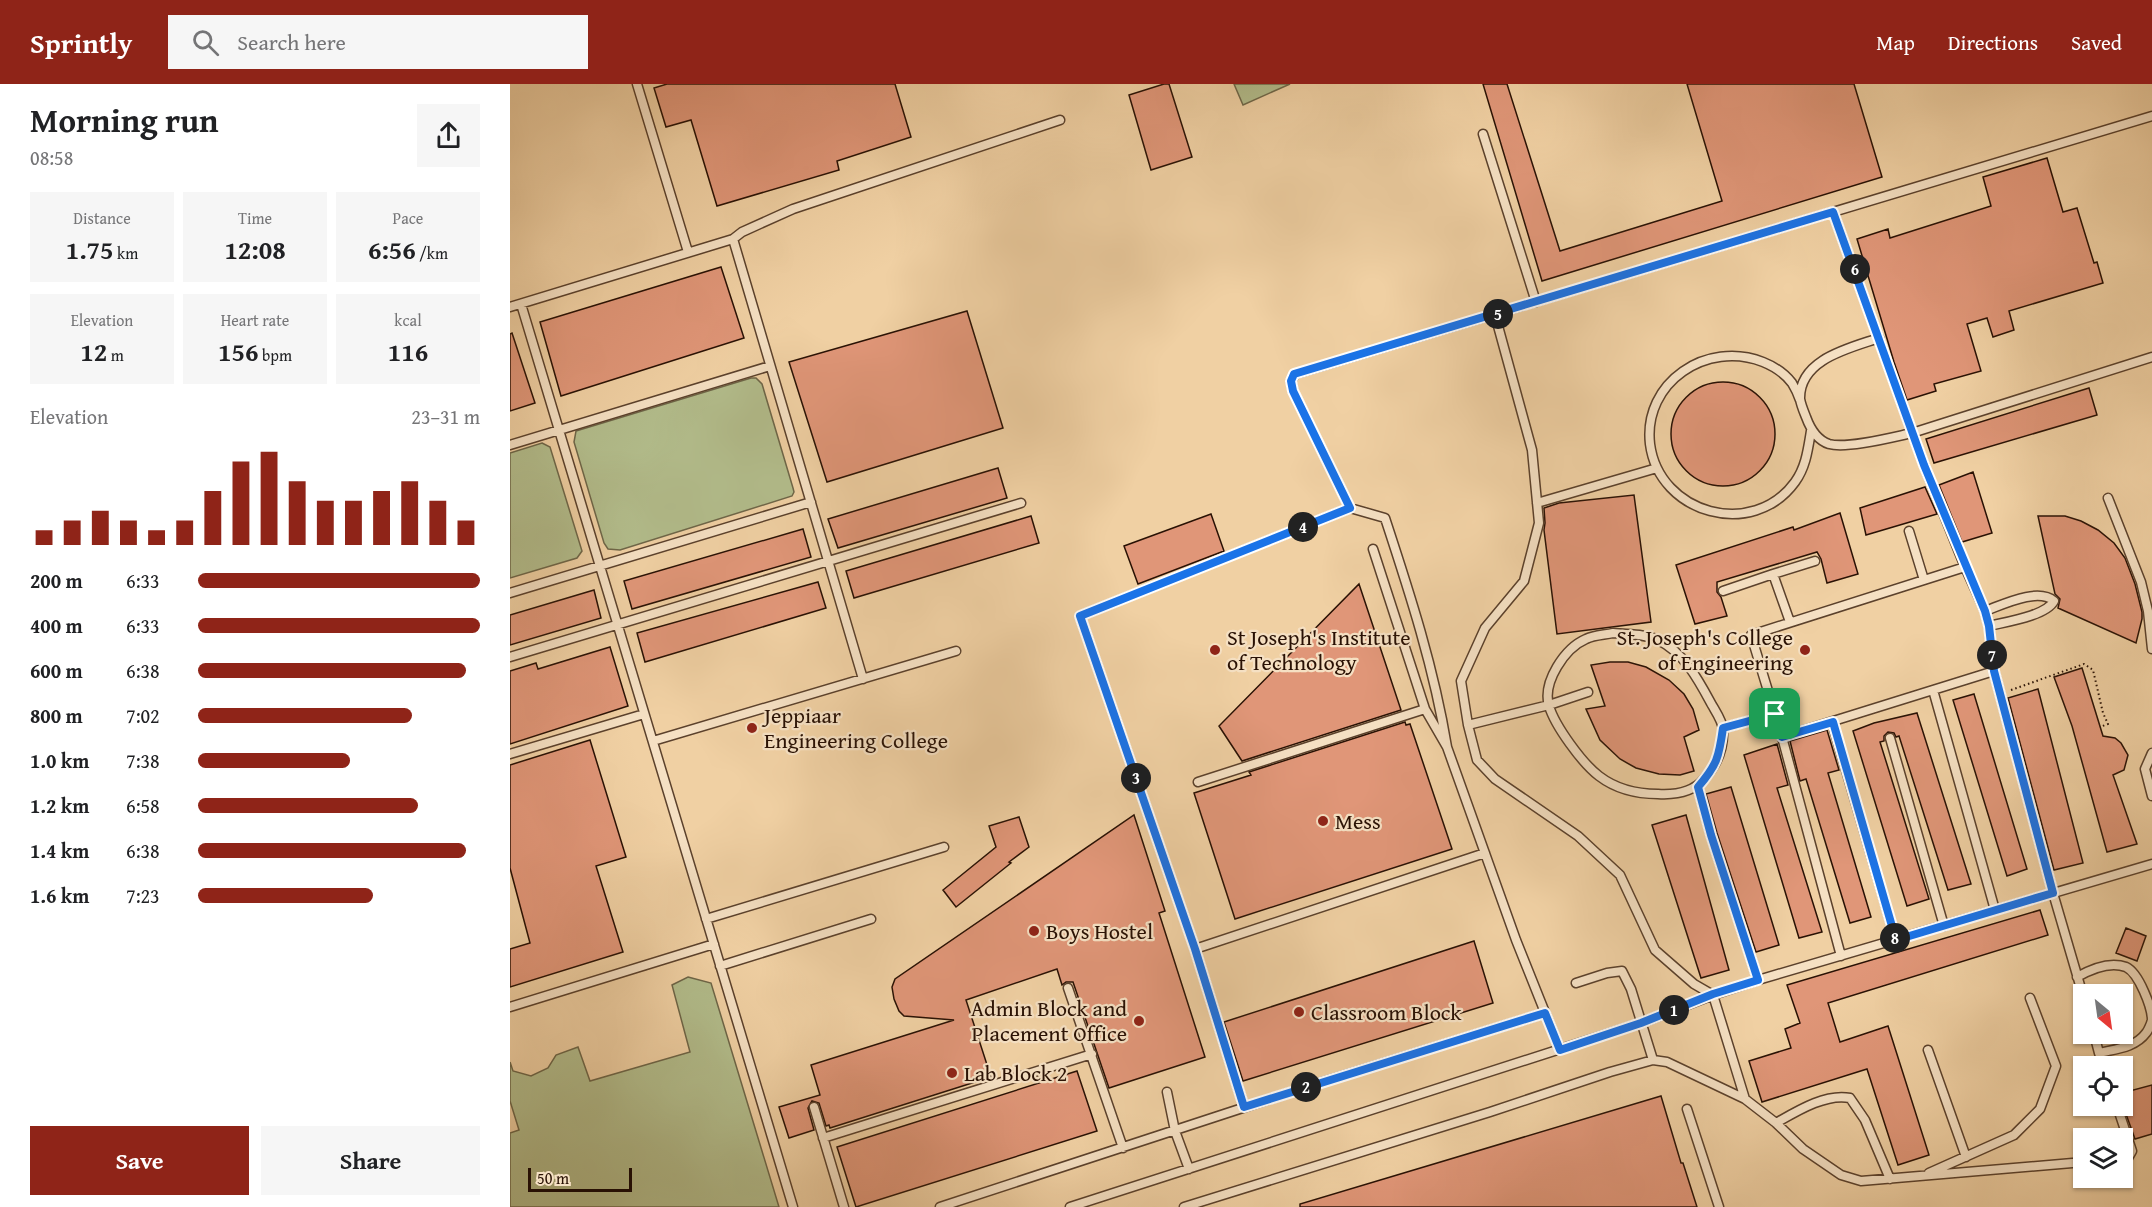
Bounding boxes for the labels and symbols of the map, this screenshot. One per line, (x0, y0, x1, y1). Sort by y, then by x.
pin: 6 (1840, 254, 1870, 284)
pin: 5 (1483, 299, 1513, 329)
pin: 4 (1288, 512, 1318, 542)
place label: St Joseph's Institute of Technology (1227, 621, 1411, 678)
place label: St. Joseph's College of Engineering (1617, 621, 1793, 678)
pin: 7 (1977, 640, 2007, 670)
marker: St Joseph's Institute of Technology (1208, 643, 1222, 657)
marker: St. Joseph's College of Engineering (1798, 643, 1812, 657)
pin (1749, 688, 1800, 739)
place label: Jeppiaar Engineering College (761, 699, 948, 756)
marker: Jeppiaar Engineering College (745, 721, 759, 735)
pin: 3 (1121, 763, 1151, 793)
place label: Mess (1335, 805, 1381, 837)
marker: Mess (1316, 814, 1330, 828)
place label: Boys Hostel (1046, 915, 1153, 947)
pin: 8 (1880, 923, 1910, 953)
marker: Boys Hostel (1027, 924, 1041, 938)
north arrow (2073, 984, 2133, 1044)
place label: Admin Block and Placement Office (971, 992, 1127, 1049)
pin: 1 (1659, 995, 1689, 1025)
place label: Classroom Block (1311, 996, 1462, 1028)
marker: Classroom Block (1292, 1005, 1306, 1019)
marker: Admin Block and Placement Office (1132, 1014, 1146, 1028)
place label: Lab Block 2 (964, 1057, 1067, 1089)
marker: Lab Block 2 (945, 1066, 959, 1080)
pin: 2 (1291, 1072, 1321, 1102)
scale bar (528, 1165, 632, 1192)

